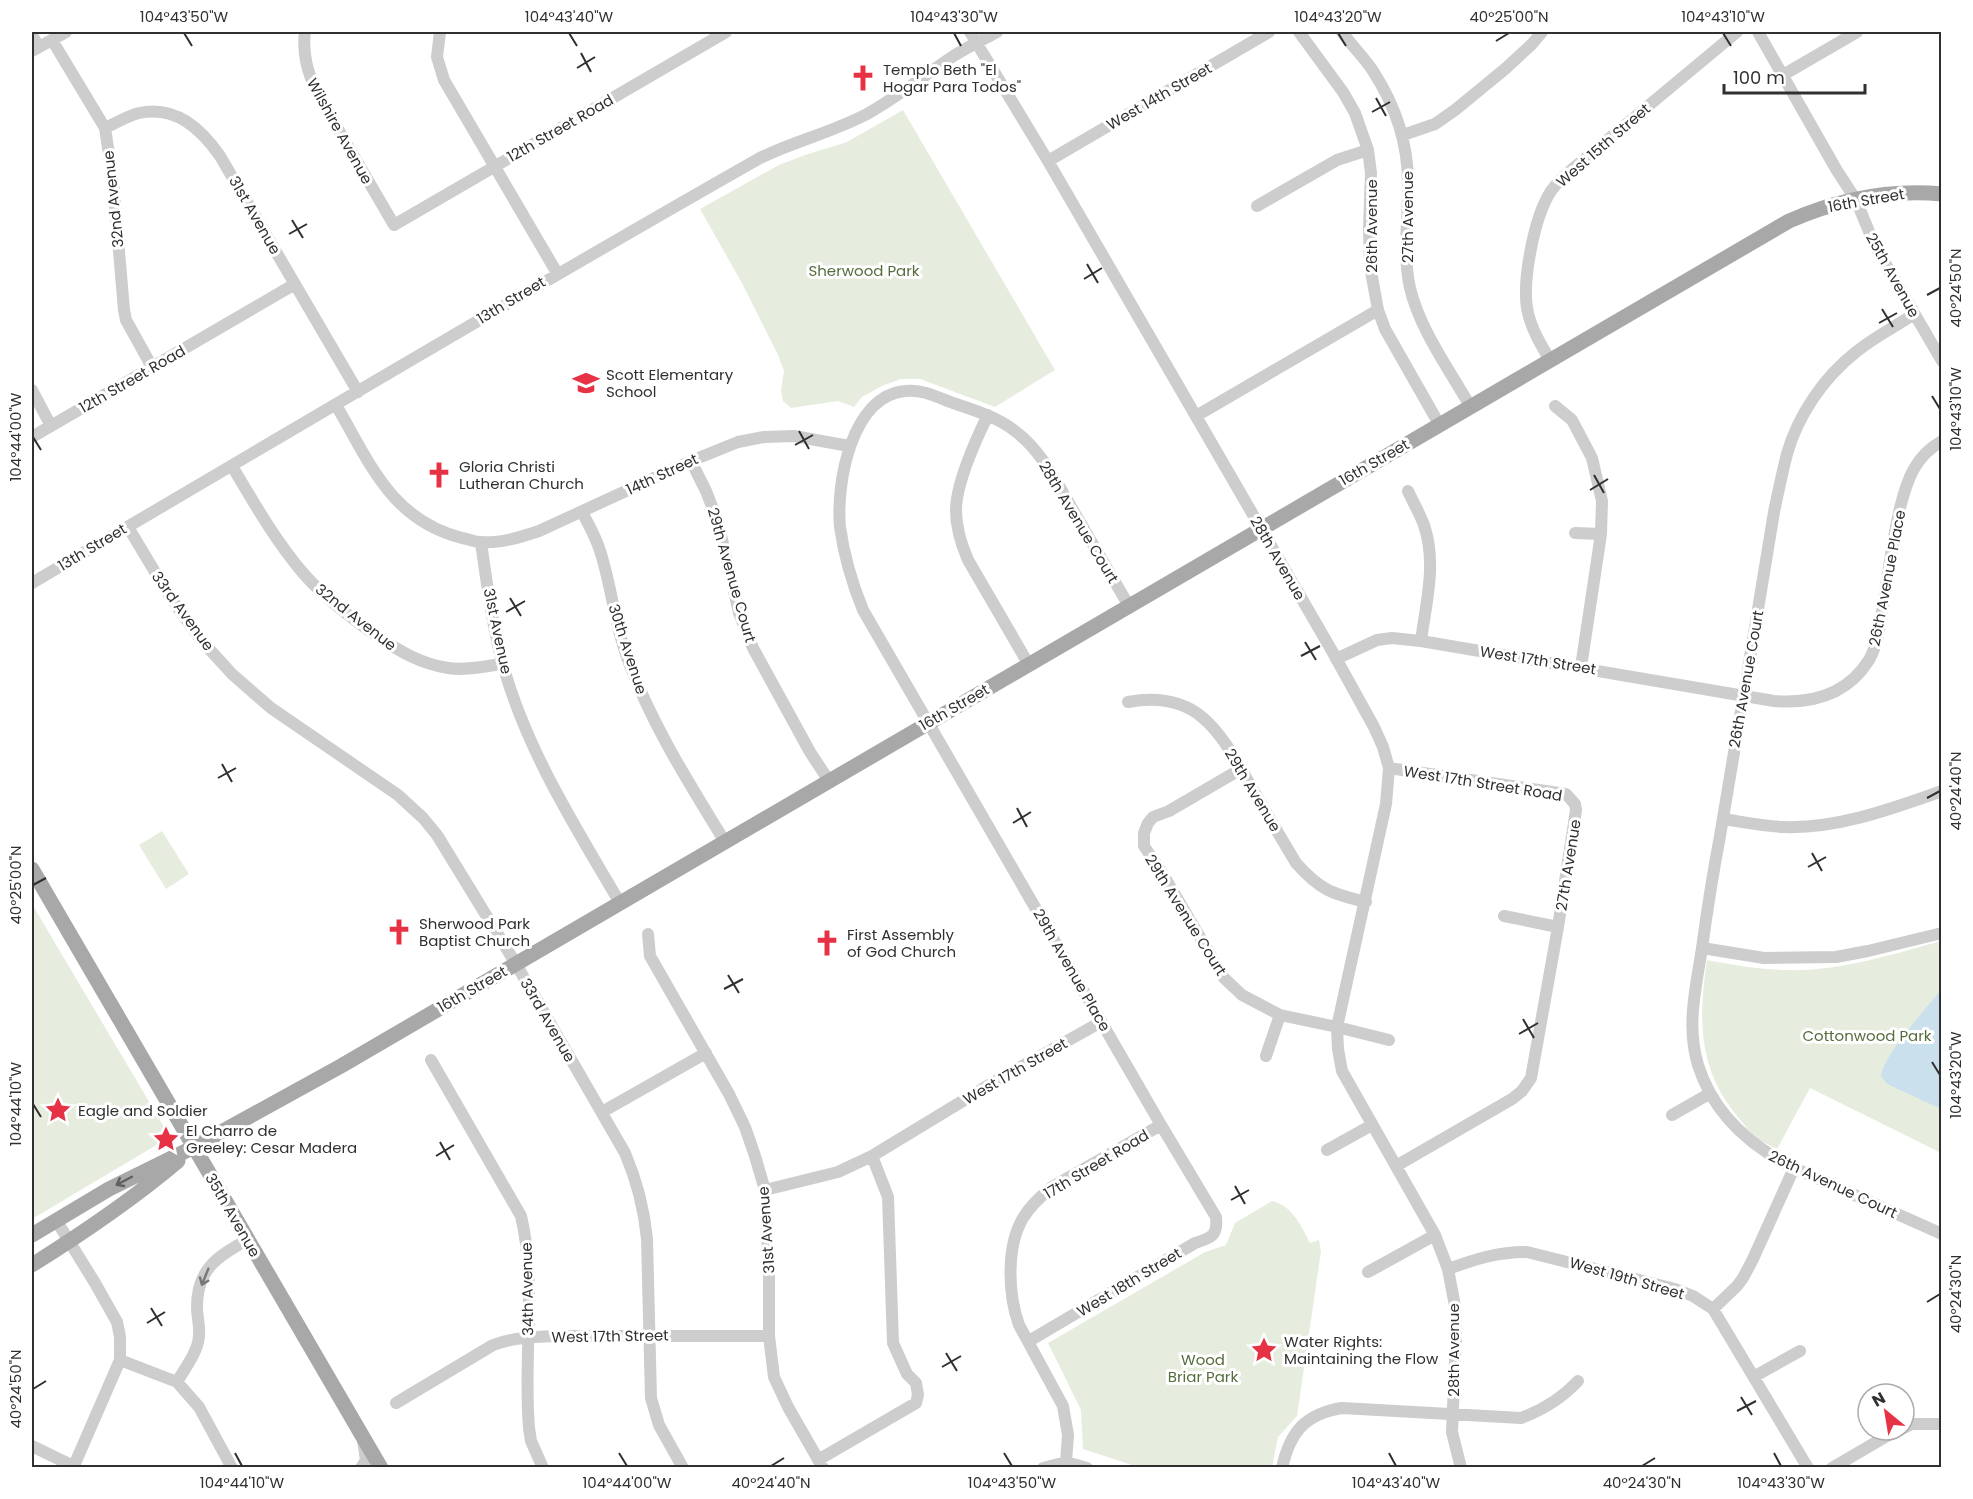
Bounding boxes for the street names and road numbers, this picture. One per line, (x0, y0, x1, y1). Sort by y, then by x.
street label: West 14th Street (1102, 57, 1216, 135)
street label: Wilshire Avenue (302, 74, 378, 188)
street label: 12th Street Road (503, 89, 617, 167)
street label: West 15th Street (1551, 98, 1655, 192)
street label: 32nd Avenue (97, 149, 129, 249)
street label: 27th Avenue (1397, 171, 1418, 263)
street label: 31st Avenue (224, 172, 286, 258)
street label: 26th Avenue (1361, 179, 1382, 273)
street label: 16th Street (1826, 183, 1906, 217)
street label: 25th Avenue (1861, 229, 1925, 321)
street label: 13th Street (473, 271, 549, 329)
street label: 12th Street Road (75, 340, 189, 418)
street label: 16th Street (1335, 434, 1413, 490)
street label: 14th Street (623, 448, 701, 500)
street label: 28th Avenue Court (1034, 457, 1124, 587)
street label: 29th Avenue Court (703, 505, 761, 645)
street label: 26th Avenue Place (1863, 508, 1911, 648)
street label: 28th Avenue (1246, 512, 1310, 604)
street label: 13th Street (54, 518, 130, 576)
street label: 33rd Avenue (147, 567, 219, 655)
street label: 32nd Avenue (311, 579, 401, 655)
street label: 31st Avenue (479, 586, 517, 676)
street label: 30th Avenue (604, 601, 652, 697)
street label: 26th Avenue Court (1724, 609, 1768, 749)
street label: West 17th Street (1478, 640, 1598, 680)
street label: 16th Street (915, 679, 993, 735)
street label: 29th Avenue (1220, 745, 1286, 835)
street label: West 17th Street Road (1402, 760, 1564, 806)
street label: 27th Avenue (1550, 818, 1586, 912)
street label: 29th Avenue Court (1140, 850, 1232, 980)
street label: 29th Avenue Place (1028, 905, 1116, 1035)
street label: 16th Street (433, 961, 511, 1017)
street label: 33rd Avenue (515, 974, 581, 1066)
street label: West 17th Street (959, 1033, 1071, 1109)
street label: 17th Street Road (1040, 1124, 1152, 1204)
street label: 26th Avenue Court (1765, 1145, 1901, 1223)
street label: 35th Avenue (200, 1169, 266, 1261)
street label: 31st Avenue (752, 1186, 780, 1274)
street label: 34th Avenue (516, 1242, 538, 1336)
street label: West 18th Street (1073, 1242, 1185, 1322)
street label: West 19th Street (1567, 1252, 1687, 1304)
street label: 28th Avenue (1443, 1303, 1464, 1397)
street label: West 17th Street (551, 1324, 669, 1348)

